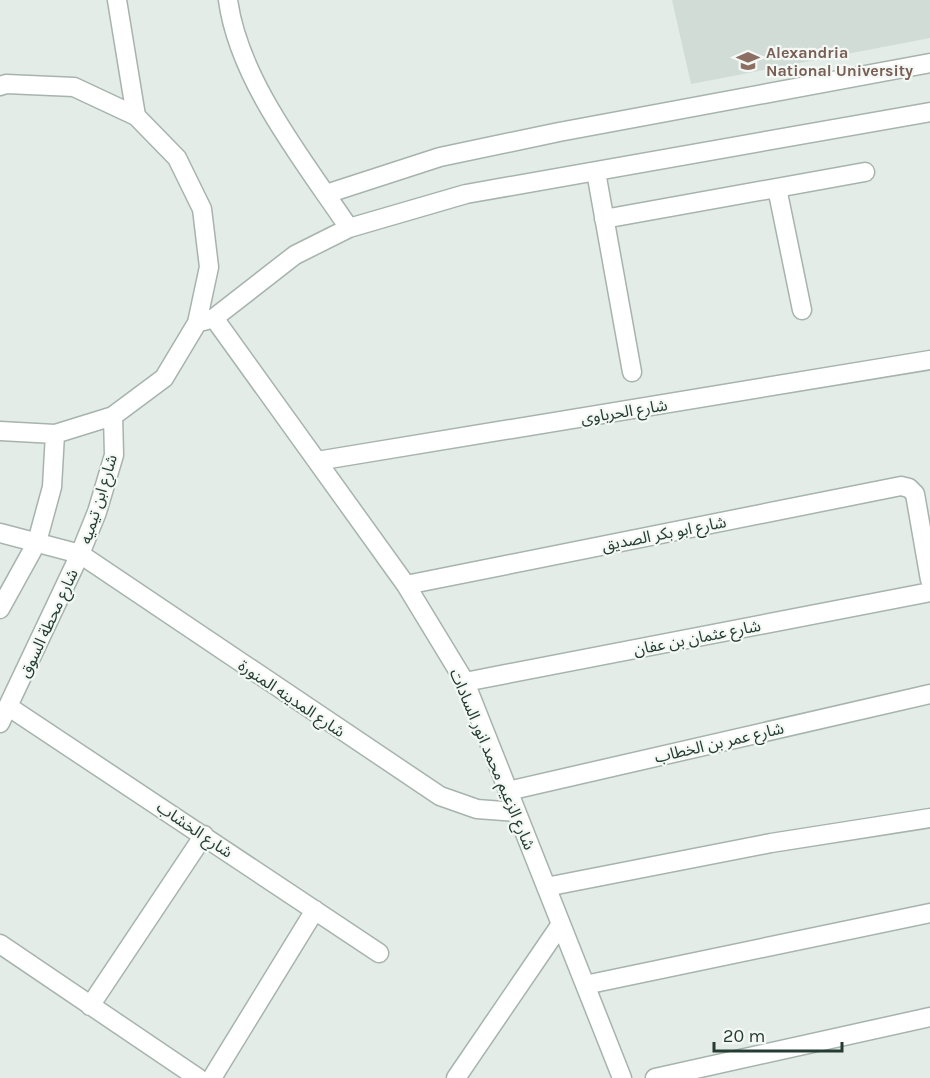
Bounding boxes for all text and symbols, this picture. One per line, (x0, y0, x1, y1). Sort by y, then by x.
place label: Alexandria National University (766, 43, 913, 80)
school or university icon: Alexandria National University (735, 48, 761, 74)
street label: شارع الحرباوى (579, 395, 669, 431)
street label: شارع ابن تيميه (76, 452, 124, 547)
street label: شارع ابو بكر الصديق (600, 512, 729, 558)
street label: شارع محطة السوق (15, 566, 85, 682)
street label: شارع عثمان بن عفان (632, 616, 763, 662)
street label: شارع المدينه المنورة (233, 656, 349, 744)
street label: شارع الزعيم محمد انور السادات (443, 666, 539, 854)
street label: شارع عمر بن الخطاب (653, 718, 786, 770)
street label: شارع الخشاب (152, 797, 236, 864)
scale bar (714, 1015, 842, 1053)
text: 20 m (723, 1025, 765, 1047)

